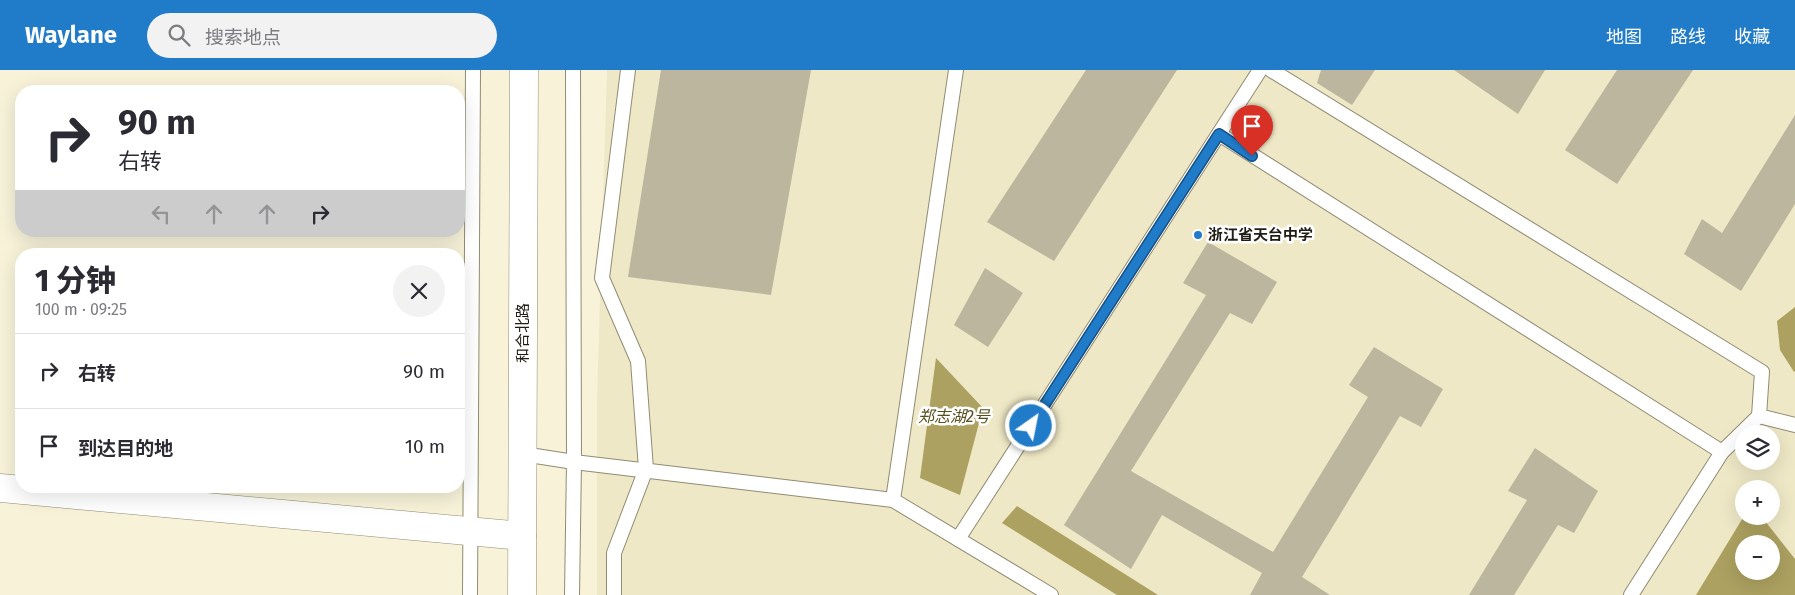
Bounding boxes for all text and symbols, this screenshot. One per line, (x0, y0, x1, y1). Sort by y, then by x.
search box (147, 13, 497, 58)
text: Waylane (25, 21, 117, 49)
icon: search (165, 21, 193, 49)
text: 搜索地点 (205, 26, 281, 49)
text: 地图 (1606, 26, 1642, 48)
text: 路线 (1670, 26, 1706, 48)
text: 收藏 (1734, 26, 1770, 48)
text: 90 m (118, 101, 196, 143)
icon: right (35, 105, 100, 170)
pin (1231, 105, 1273, 156)
icon: arrive (1238, 112, 1266, 140)
text: 右转 (118, 148, 162, 175)
icon: left (147, 200, 175, 228)
icon: ahead (200, 200, 228, 228)
icon: ahead (253, 200, 281, 228)
icon: right (306, 200, 334, 228)
place label: 浙江省天台中学 (1208, 226, 1313, 244)
marker: 浙江省天台中学 (1192, 229, 1204, 241)
text: 1 分钟 (35, 263, 116, 299)
button: close (393, 265, 445, 317)
text: 100 m · 09:25 (35, 300, 127, 319)
street label: 和合北路 (514, 303, 532, 363)
icon: right (35, 357, 63, 385)
text: 90 m (403, 360, 445, 383)
text: 右转 (78, 362, 116, 385)
position arrow (1004, 399, 1056, 451)
water label: 郑志湖2号 (918, 407, 991, 426)
map controls (1735, 425, 1780, 580)
button: layers (1735, 425, 1780, 470)
icon: arrive (35, 432, 63, 460)
text: 10 m (405, 435, 445, 458)
text: 到达目的地 (78, 437, 173, 460)
button: + (1735, 480, 1780, 525)
button: − (1735, 535, 1780, 580)

